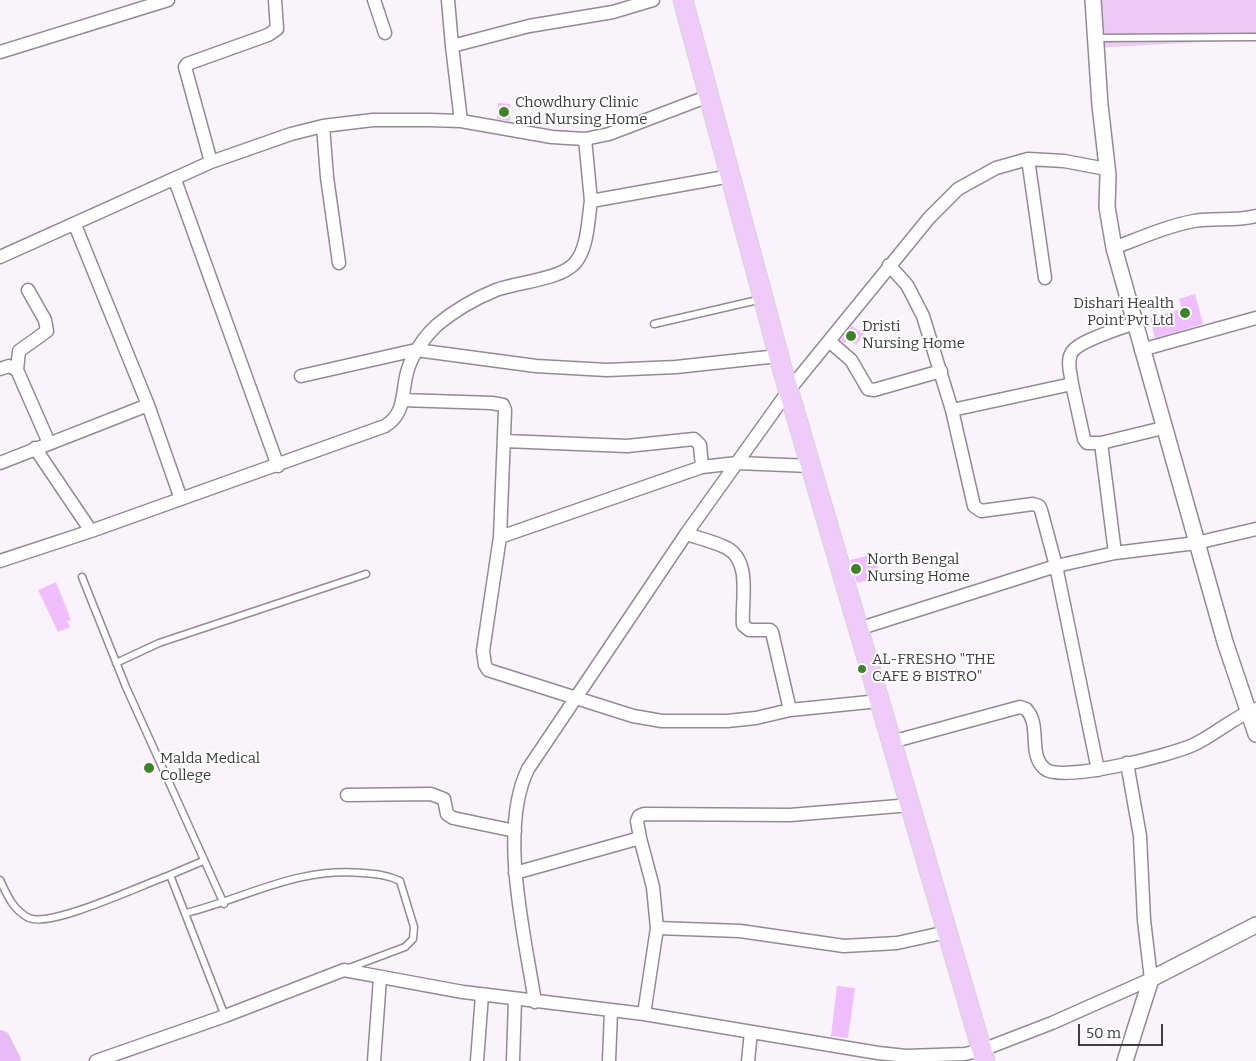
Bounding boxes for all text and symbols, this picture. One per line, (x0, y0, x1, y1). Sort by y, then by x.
place label: Chowdhury Clinic and Nursing Home (515, 94, 648, 129)
marker: Chowdhury Clinic and Nursing Home (497, 105, 511, 119)
place label: Dishari Health Point Pvt Ltd (1073, 295, 1174, 330)
marker: Dishari Health Point Pvt Ltd (1178, 306, 1192, 320)
place label: Dristi Nursing Home (862, 318, 965, 353)
marker: Dristi Nursing Home (844, 329, 858, 343)
place label: North Bengal Nursing Home (867, 551, 970, 586)
marker: North Bengal Nursing Home (849, 562, 863, 576)
place label: AL-FRESHO "THE CAFE & BISTRO" (872, 651, 995, 686)
marker: AL-FRESHO "THE CAFE & BISTRO" (856, 663, 868, 675)
place label: Malda Medical College (160, 750, 260, 785)
marker: Malda Medical College (142, 761, 156, 775)
scale bar (1081, 1014, 1166, 1046)
text: 50 m (1086, 1024, 1121, 1042)

